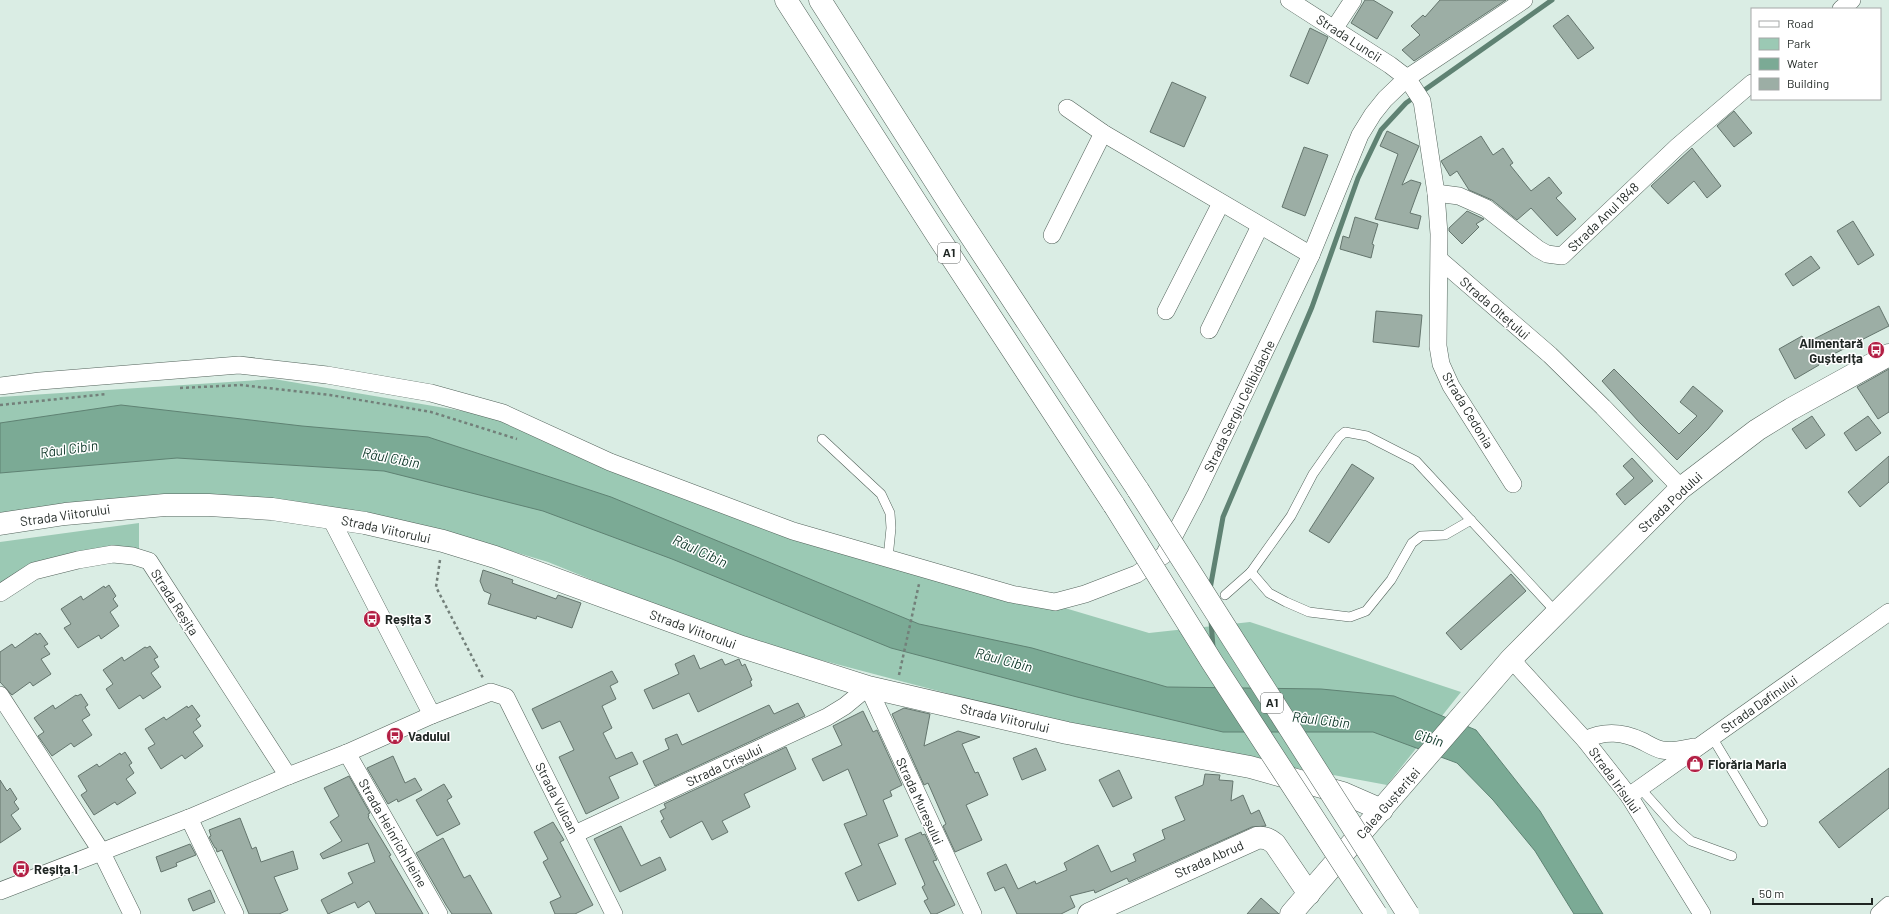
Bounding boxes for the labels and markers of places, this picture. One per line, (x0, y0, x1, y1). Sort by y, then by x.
place label: Alimentară Gușterița (1799, 335, 1863, 366)
bus stop icon: Alimentară Gușterița (1866, 340, 1886, 360)
bus stop icon: Reșița 3 (362, 609, 382, 629)
place label: Reșița 3 (385, 611, 431, 627)
bus stop icon: Vadului (385, 726, 405, 746)
place label: Vadului (408, 728, 450, 744)
shop icon: Florăria Maria (1685, 754, 1705, 774)
place label: Florăria Maria (1708, 756, 1787, 772)
bus stop icon: Reșița 1 (11, 859, 31, 879)
place label: Reșița 1 (34, 861, 78, 877)

